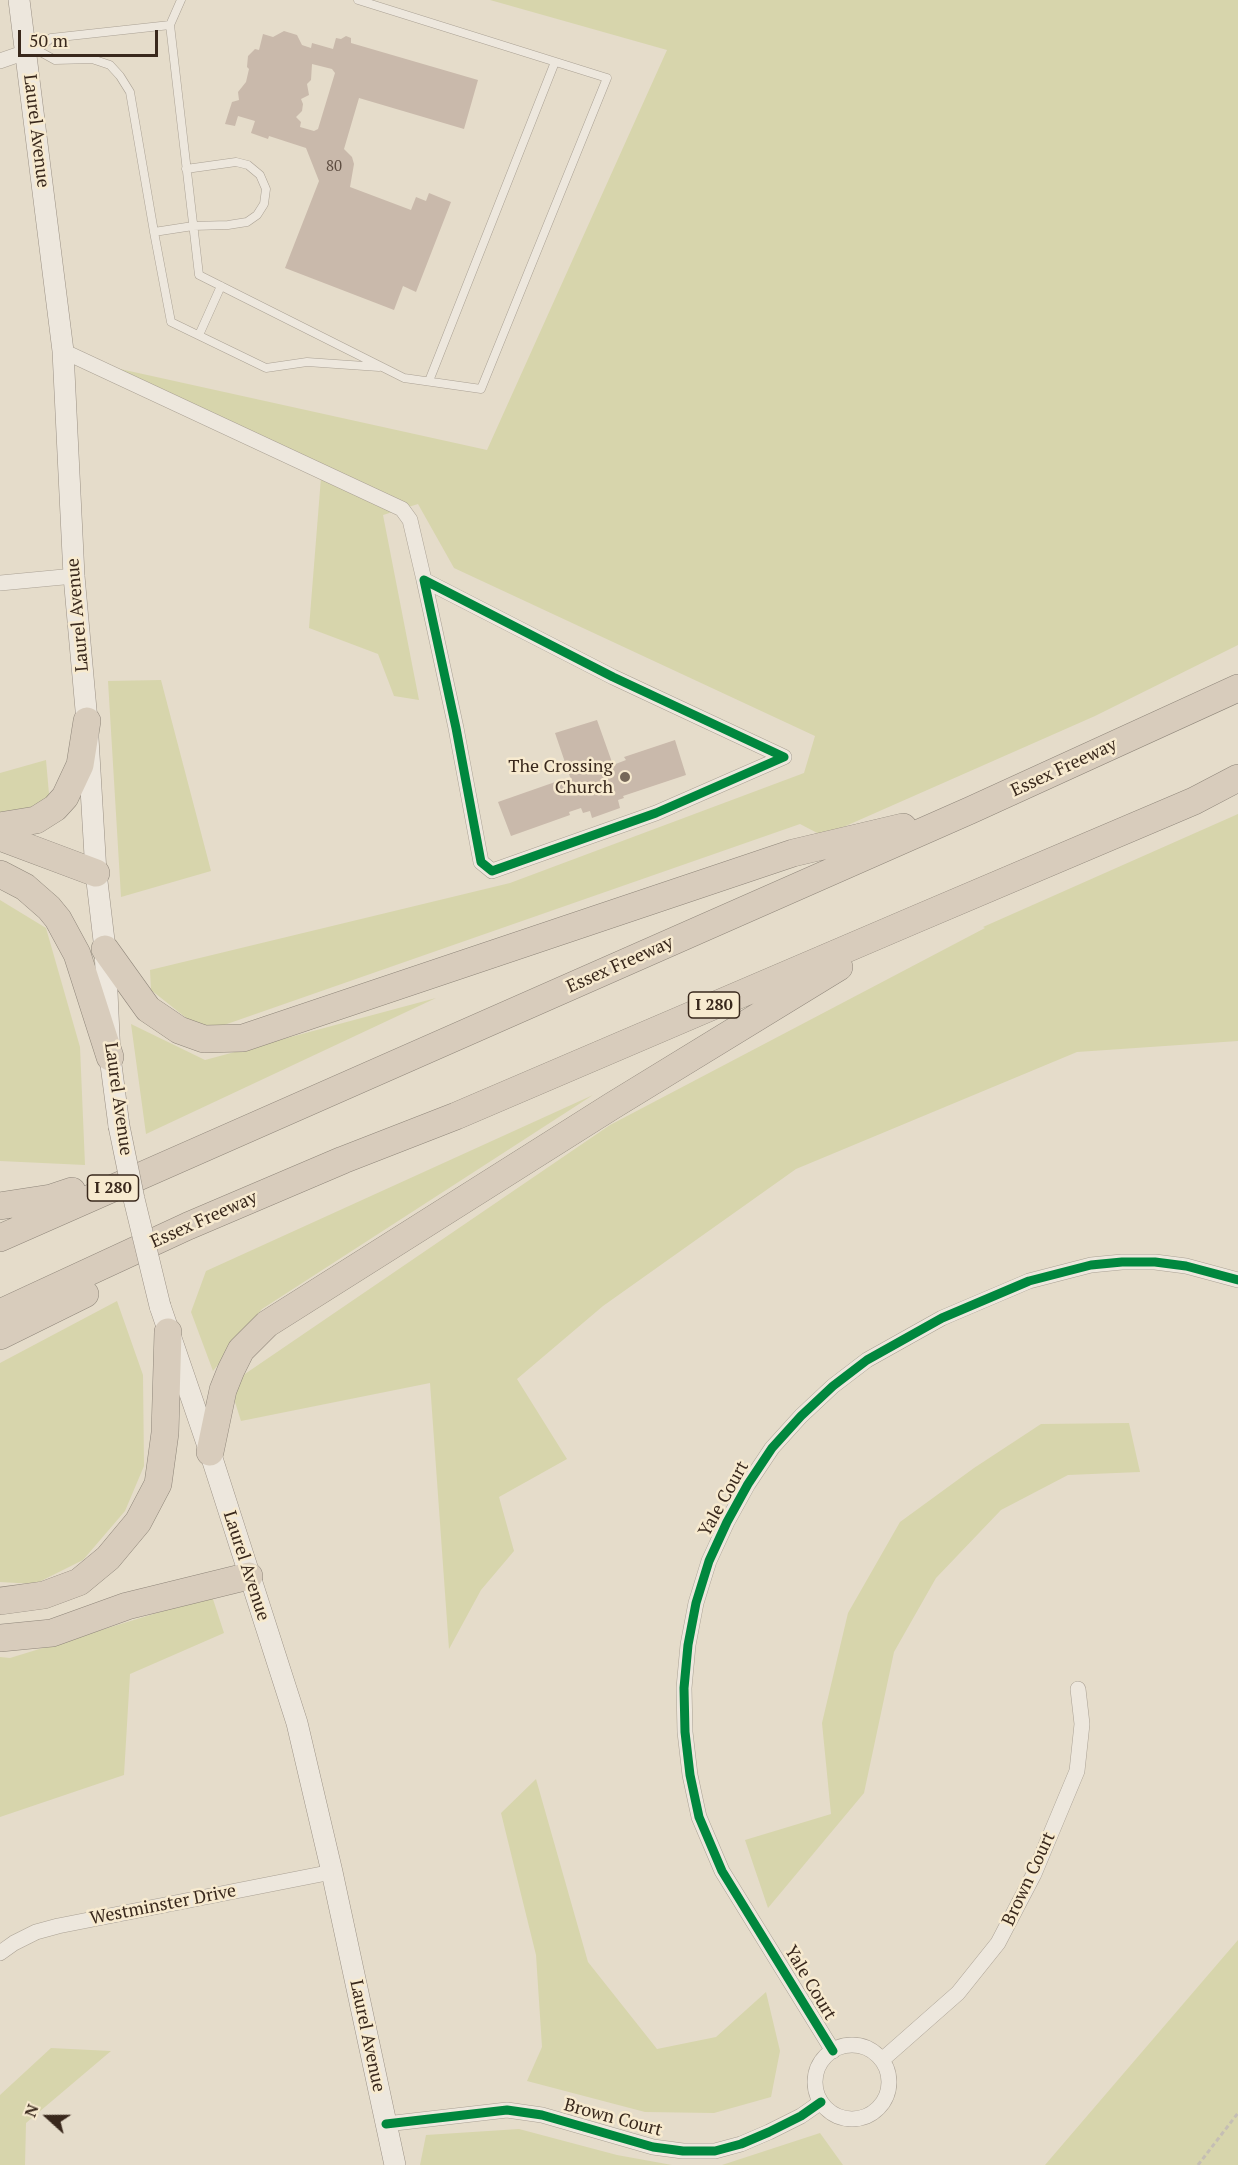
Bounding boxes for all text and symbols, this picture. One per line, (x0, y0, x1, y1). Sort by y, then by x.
scale bar (21, 18, 160, 56)
text: 50 m (29, 28, 68, 52)
street label: Laurel Avenue (18, 73, 54, 189)
house number: 80 (326, 158, 342, 176)
street label: Laurel Avenue (62, 557, 94, 673)
street label: Essex Freeway (1008, 734, 1120, 802)
place label: The Crossing Church (508, 756, 613, 798)
marker: The Crossing Church (618, 770, 632, 784)
street label: Essex Freeway (563, 932, 677, 998)
road number: I 280 (688, 992, 740, 1018)
street label: Laurel Avenue (99, 1041, 137, 1157)
road number: I 280 (88, 1175, 138, 1201)
street label: Essex Freeway (147, 1187, 261, 1253)
street label: Yale Court (694, 1457, 754, 1541)
street label: Laurel Avenue (218, 1508, 274, 1624)
street label: Brown Court (998, 1829, 1060, 1929)
street label: Westminster Drive (88, 1880, 238, 1930)
street label: Yale Court (779, 1942, 841, 2024)
street label: Laurel Avenue (345, 1978, 389, 2094)
north arrow (18, 2087, 78, 2147)
street label: Brown Court (561, 2095, 665, 2141)
text: N (19, 2101, 44, 2120)

